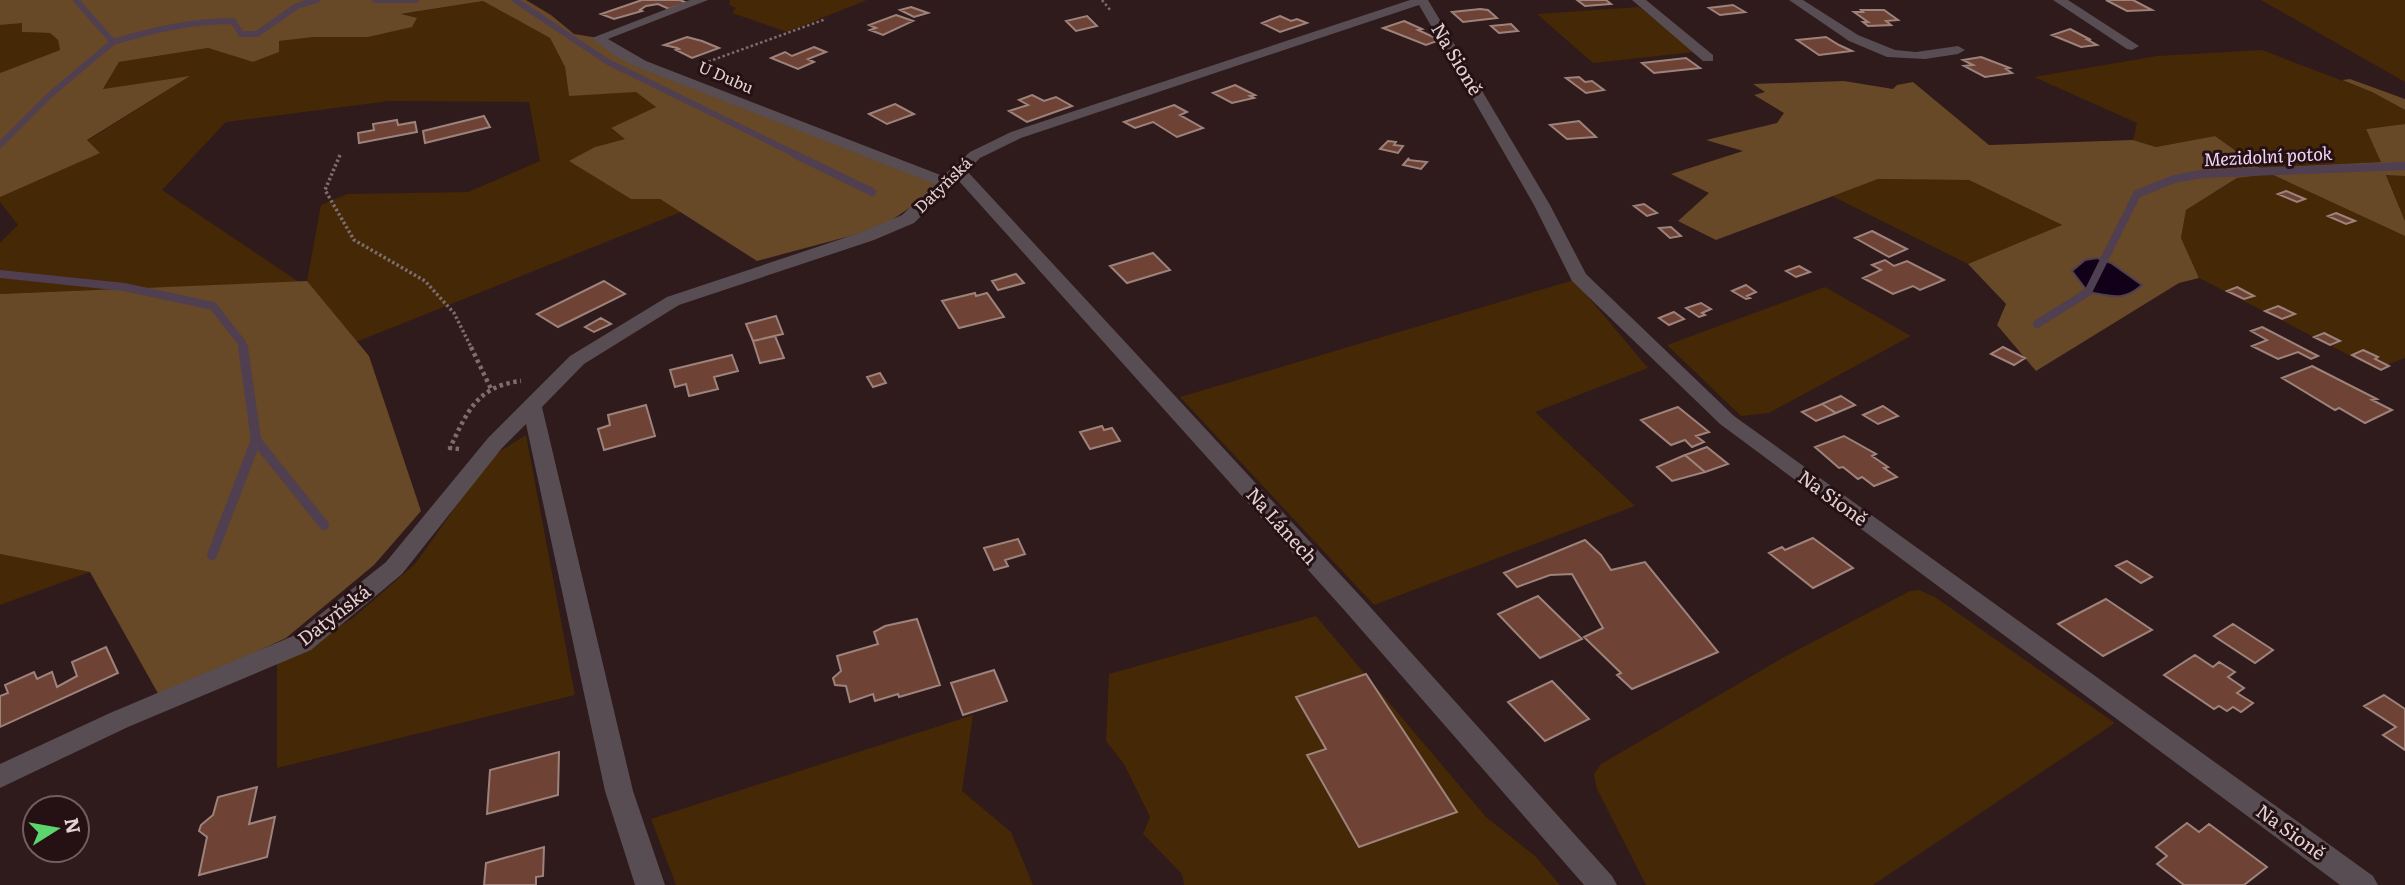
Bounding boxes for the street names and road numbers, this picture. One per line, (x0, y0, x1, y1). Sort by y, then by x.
street label: Na Sioně (1425, 17, 1491, 100)
street label: U Dubu (695, 54, 758, 98)
street label: Datyňská (908, 150, 977, 218)
street label: Na Sioně (1793, 462, 1874, 532)
street label: Na Lánech (1240, 481, 1325, 570)
street label: Datyňská (291, 576, 376, 652)
street label: Na Sioně (2251, 796, 2332, 866)

